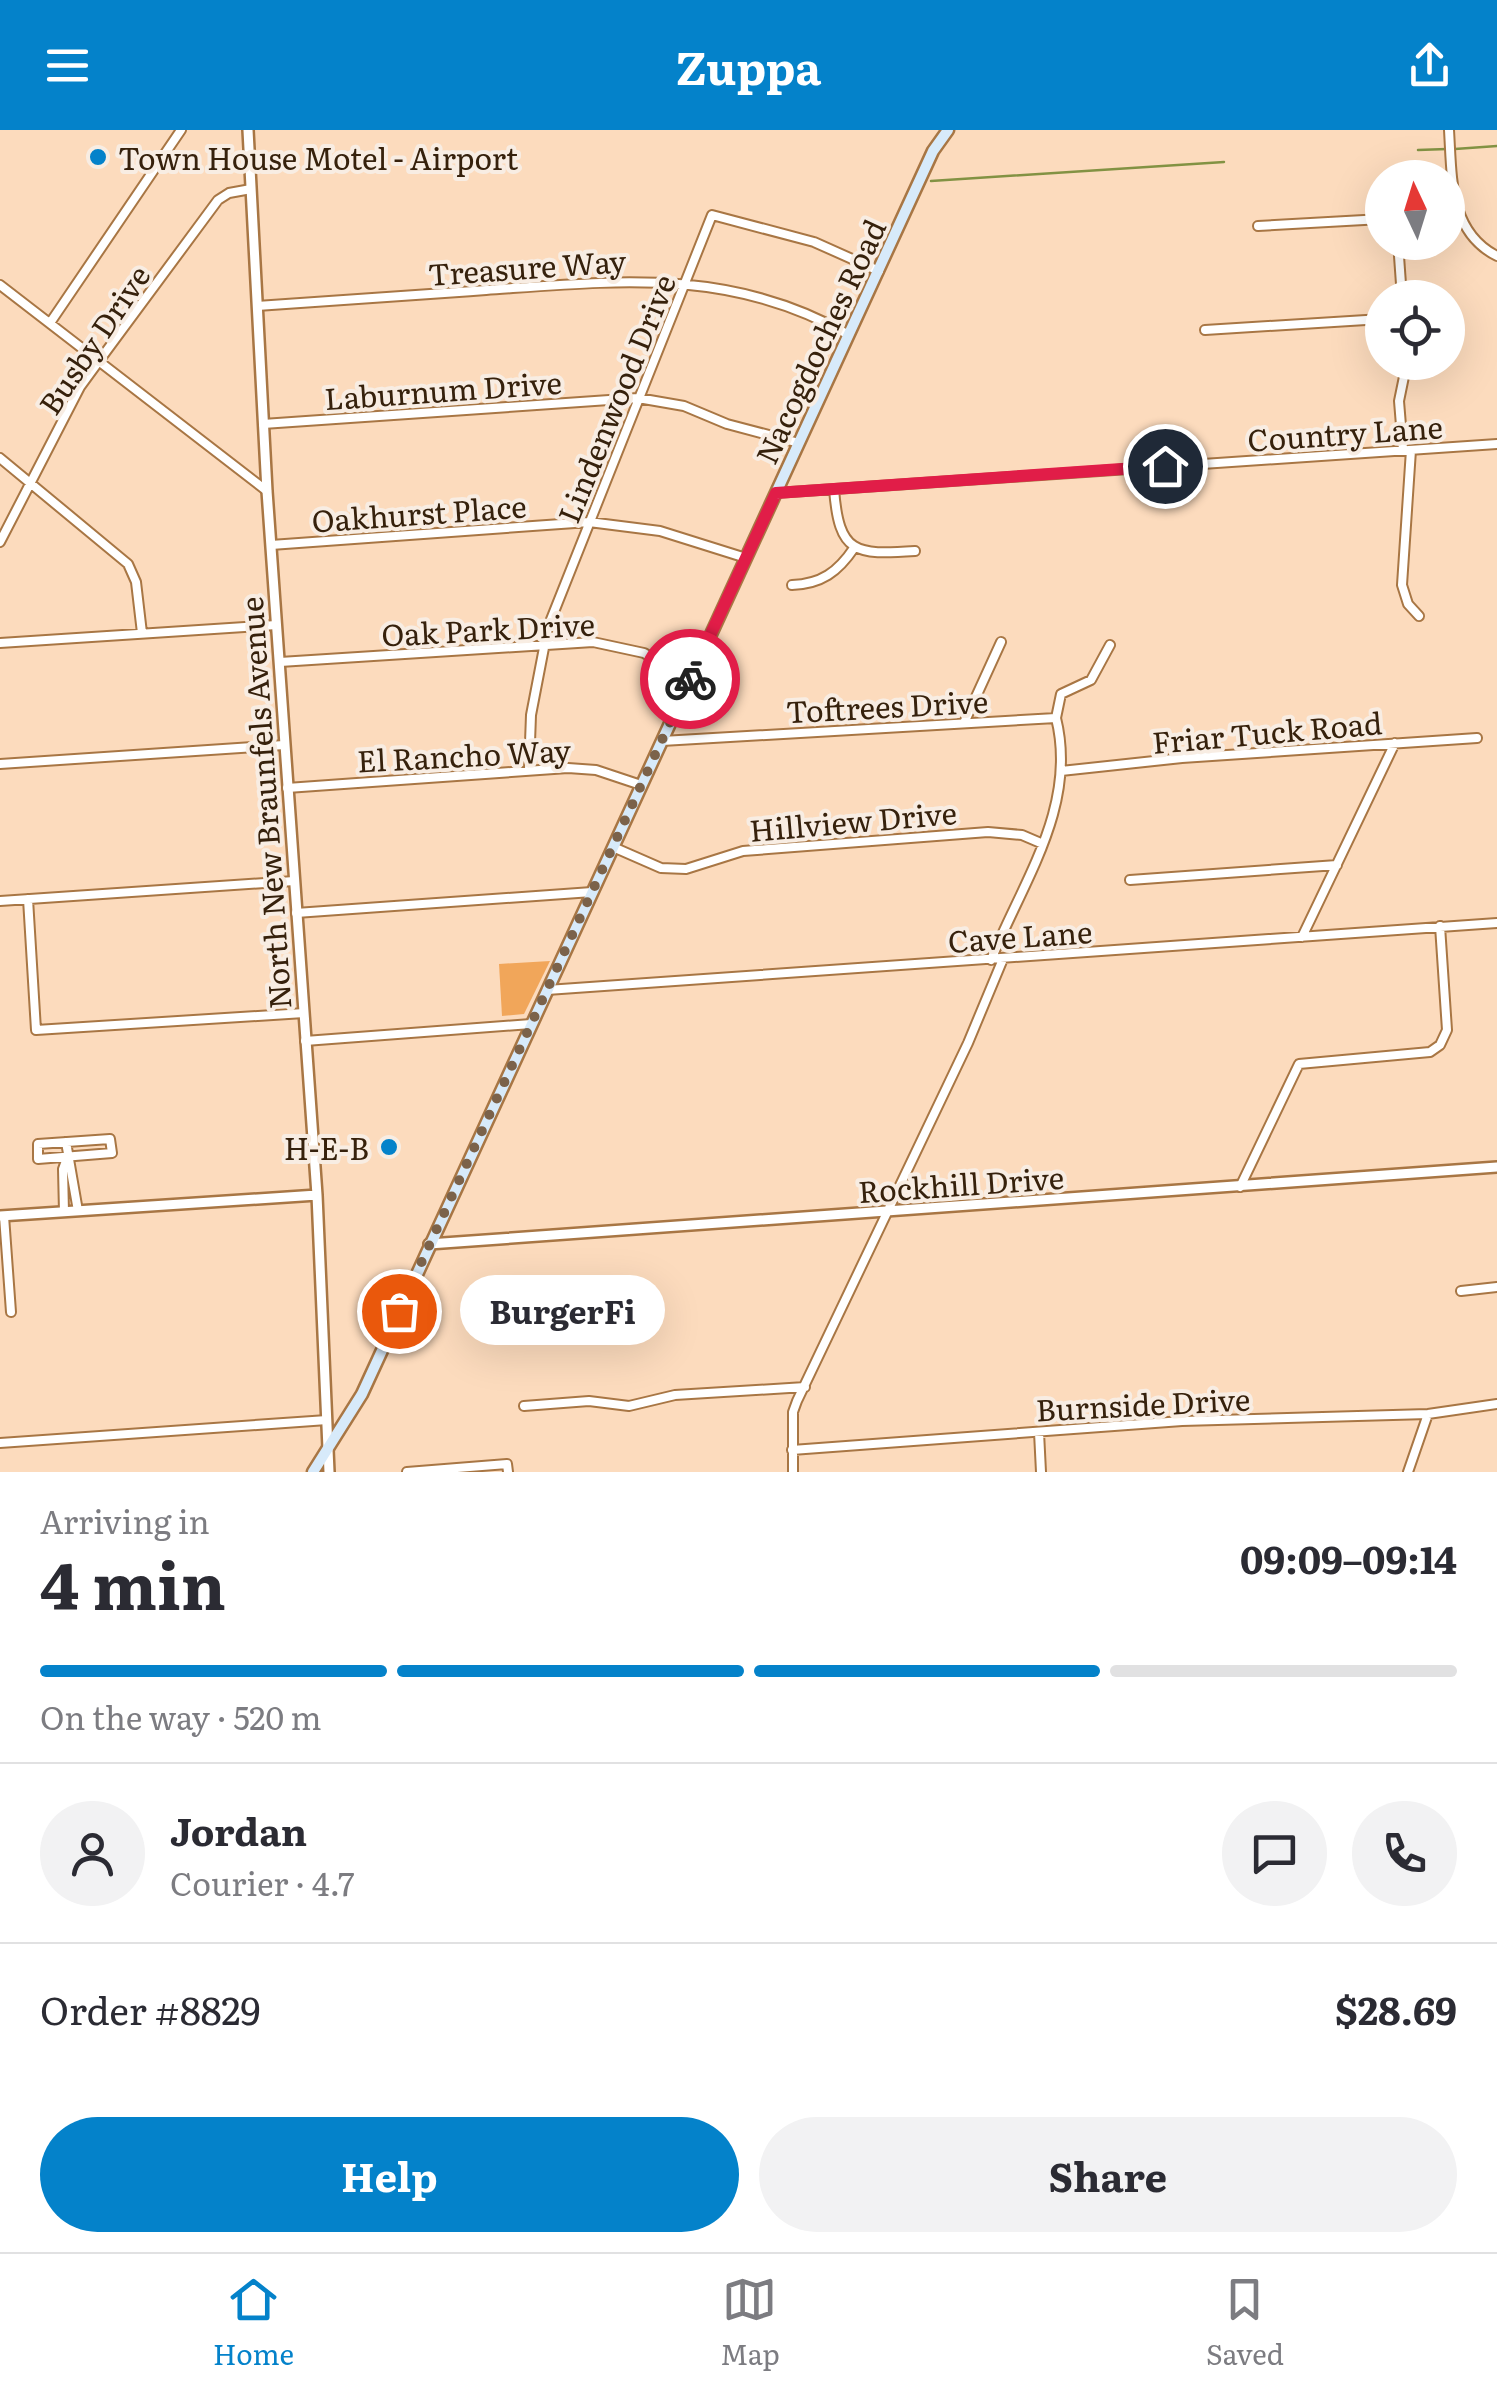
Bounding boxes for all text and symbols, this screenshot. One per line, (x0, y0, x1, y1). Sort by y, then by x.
text: Zuppa (676, 32, 821, 99)
icon: menu (40, 38, 95, 93)
icon: share (1402, 38, 1457, 93)
place label: Town House Motel - Airport (118, 135, 518, 179)
marker: Town House Motel - Airport (87, 146, 109, 168)
north arrow (1365, 160, 1465, 260)
map controls (1365, 160, 1465, 380)
street label: Nacogdoches Road (743, 211, 895, 471)
street label: Treasure Way (426, 237, 628, 295)
street label: Busby Drive (27, 256, 159, 422)
street label: Lindenwood Drive (545, 267, 685, 529)
button: locate (1365, 280, 1465, 380)
street label: Laburnum Drive (323, 359, 563, 419)
street label: Country Lane (1246, 403, 1444, 461)
pin (1123, 424, 1208, 509)
icon: home (1138, 439, 1193, 494)
street label: Oakhurst Place (310, 483, 528, 541)
street label: North New Braunfels Avenue (228, 595, 300, 1011)
street label: Oak Park Drive (380, 600, 596, 656)
courier (640, 629, 740, 729)
icon: bike (663, 652, 718, 707)
street label: Toftrees Drive (785, 678, 989, 732)
street label: Friar Tuck Road (1150, 699, 1384, 763)
street label: El Rancho Way (356, 726, 573, 782)
street label: Hillview Drive (748, 789, 958, 851)
street label: Cave Lane (946, 908, 1094, 962)
place label: H-E-B (284, 1125, 369, 1169)
marker: H-E-B (378, 1136, 400, 1158)
street label: Rockhill Drive (857, 1154, 1065, 1212)
pin (357, 1269, 442, 1354)
callout: BurgerFi (459, 1276, 664, 1346)
icon: bag (372, 1284, 427, 1339)
text: BurgerFi (489, 1286, 636, 1334)
street label: Burnside Drive (1035, 1375, 1251, 1431)
text: Arriving in (40, 1496, 210, 1544)
text: 09:09–09:14 (1240, 1529, 1457, 1586)
text: 4 min (40, 1533, 226, 1630)
text: On the way · 520 m (40, 1692, 322, 1740)
button: person (40, 1801, 145, 1906)
text: Jordan (170, 1801, 307, 1858)
button: chat (1222, 1801, 1327, 1906)
button: phone (1352, 1801, 1457, 1906)
text: Courier · 4.7 (170, 1858, 355, 1906)
text: Order #8829 (40, 1980, 260, 2037)
text: $28.69 (1335, 1980, 1457, 2037)
button: Help (40, 2117, 739, 2232)
button: Share (759, 2117, 1457, 2232)
tab: Home (213, 2272, 294, 2374)
tab: Map (720, 2272, 780, 2374)
tab: Saved (1206, 2272, 1284, 2374)

